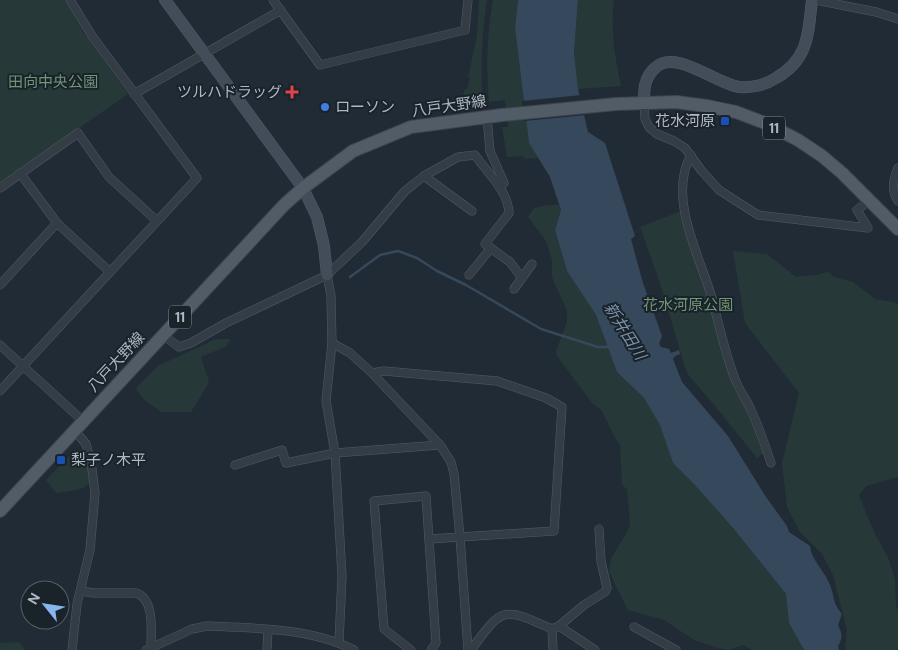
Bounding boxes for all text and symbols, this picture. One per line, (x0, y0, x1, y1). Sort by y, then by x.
park label: 田向中央公園 (8, 72, 98, 92)
place label: ツルハドラッグ (177, 82, 282, 102)
marker: ツルハドラッグ (286, 86, 298, 98)
street label: 八戸大野線 (410, 91, 488, 121)
place label: ローソン (335, 97, 395, 117)
marker: ローソン (319, 101, 331, 113)
place label: 花水河原 (655, 111, 715, 131)
marker: 花水河原 (719, 115, 731, 127)
road number: 11 (763, 116, 785, 140)
park label: 花水河原公園 (643, 295, 733, 315)
water label: 新井田川 (599, 298, 652, 365)
road number: 11 (169, 306, 191, 328)
street label: 八戸大野線 (83, 328, 149, 396)
place label: 梨子ノ木平 (71, 450, 146, 470)
marker: 梨子ノ木平 (55, 454, 67, 466)
north arrow (20, 580, 70, 630)
text: N (23, 590, 44, 607)

